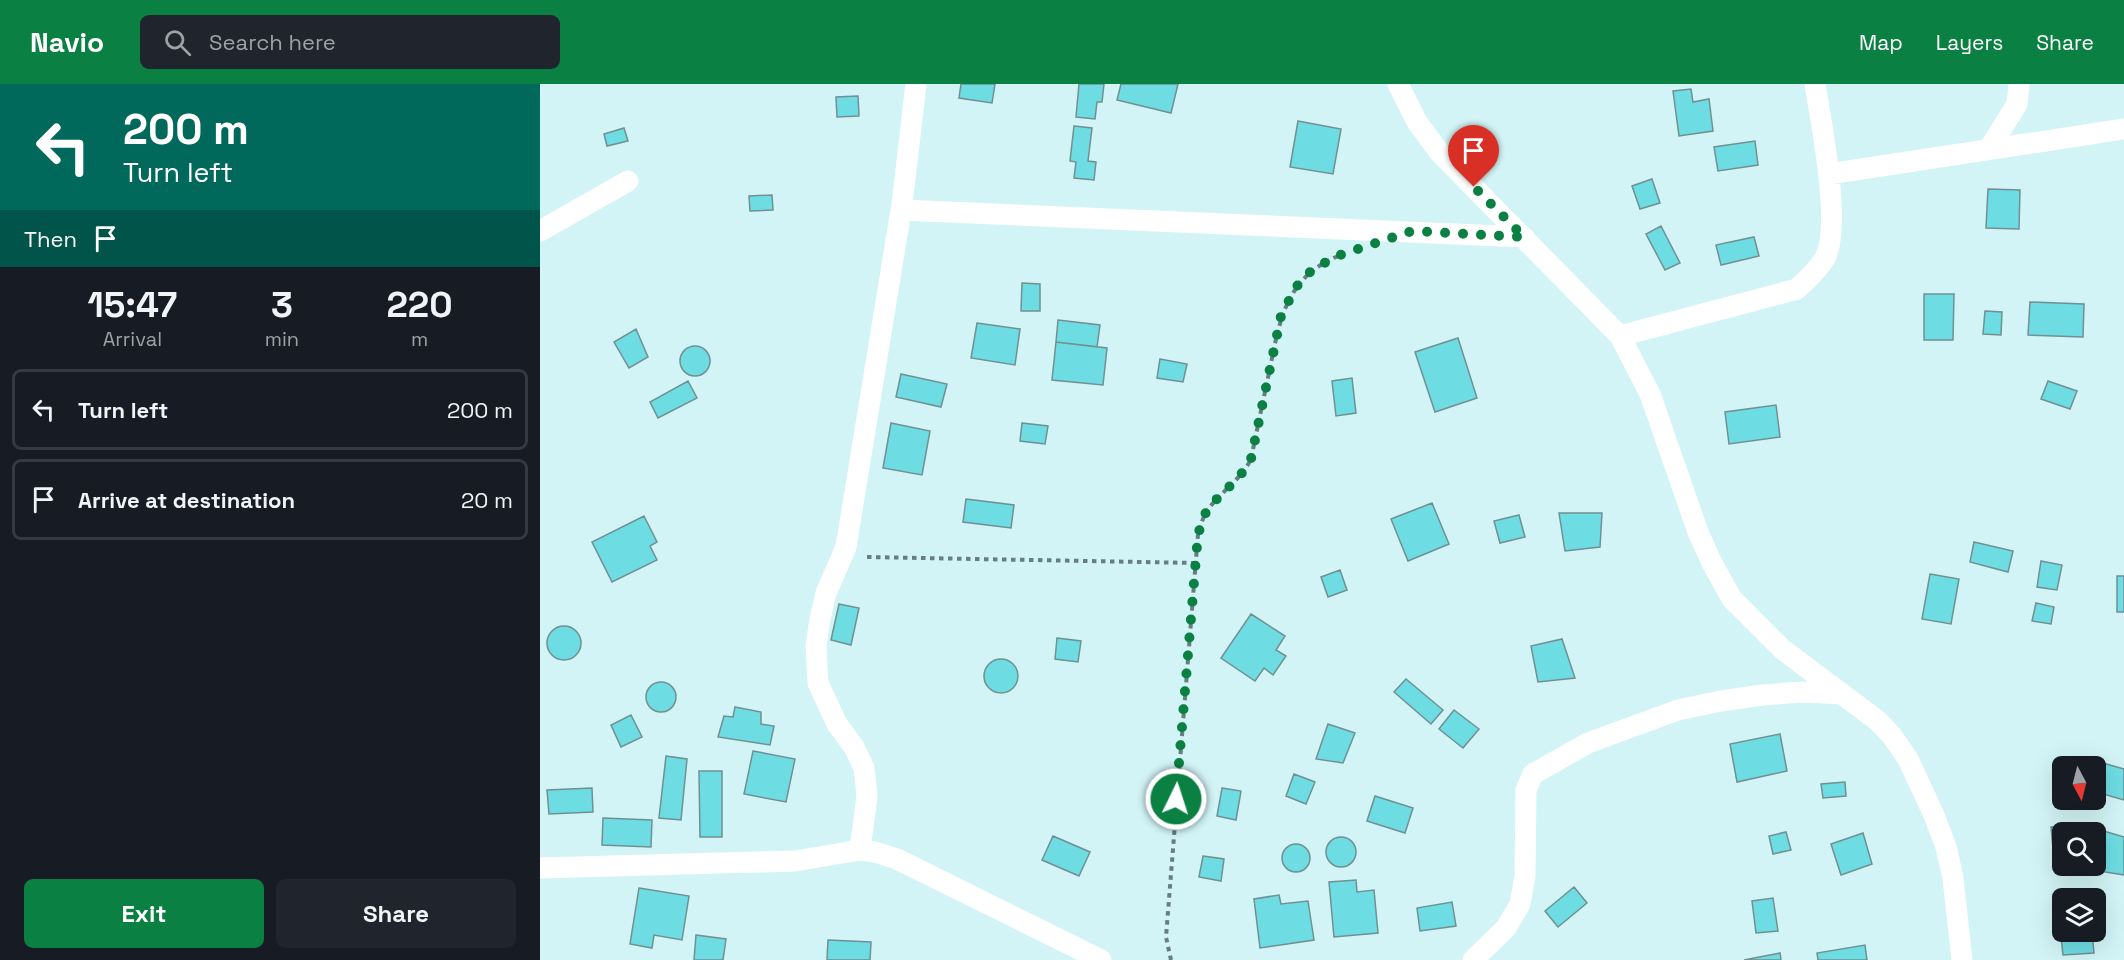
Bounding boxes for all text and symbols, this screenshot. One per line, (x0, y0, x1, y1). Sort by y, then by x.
search box (140, 15, 560, 69)
text: Navio (30, 24, 104, 60)
icon: search (161, 26, 194, 59)
text: Search here (209, 28, 336, 56)
text: Map (1859, 29, 1903, 56)
text: Layers (1936, 29, 2003, 56)
text: Share (2036, 29, 2094, 56)
text: 200 m (123, 103, 249, 156)
icon: left (24, 108, 102, 186)
pin (1448, 125, 1499, 187)
icon: arrive (1457, 134, 1490, 167)
text: Turn left (123, 155, 233, 190)
icon: arrive (89, 222, 122, 255)
text: Then (24, 225, 77, 253)
text: 15:47 (87, 282, 177, 328)
text: 3 (271, 282, 293, 328)
text: 220 (386, 282, 453, 328)
text: Arrival (103, 326, 162, 352)
text: min (265, 326, 299, 352)
text: m (411, 326, 428, 352)
icon: left (27, 393, 60, 426)
text: Turn left (78, 396, 168, 424)
text: 200 m (447, 396, 513, 424)
icon: arrive (27, 483, 60, 516)
text: Arrive at destination (78, 486, 295, 514)
text: 20 m (461, 486, 513, 514)
north arrow (2052, 756, 2106, 810)
map controls (2052, 756, 2106, 942)
position arrow (1144, 767, 1208, 831)
button: search (2052, 822, 2106, 876)
button: Exit (24, 879, 264, 948)
button: Share (276, 879, 516, 948)
button: layers (2052, 888, 2106, 942)

